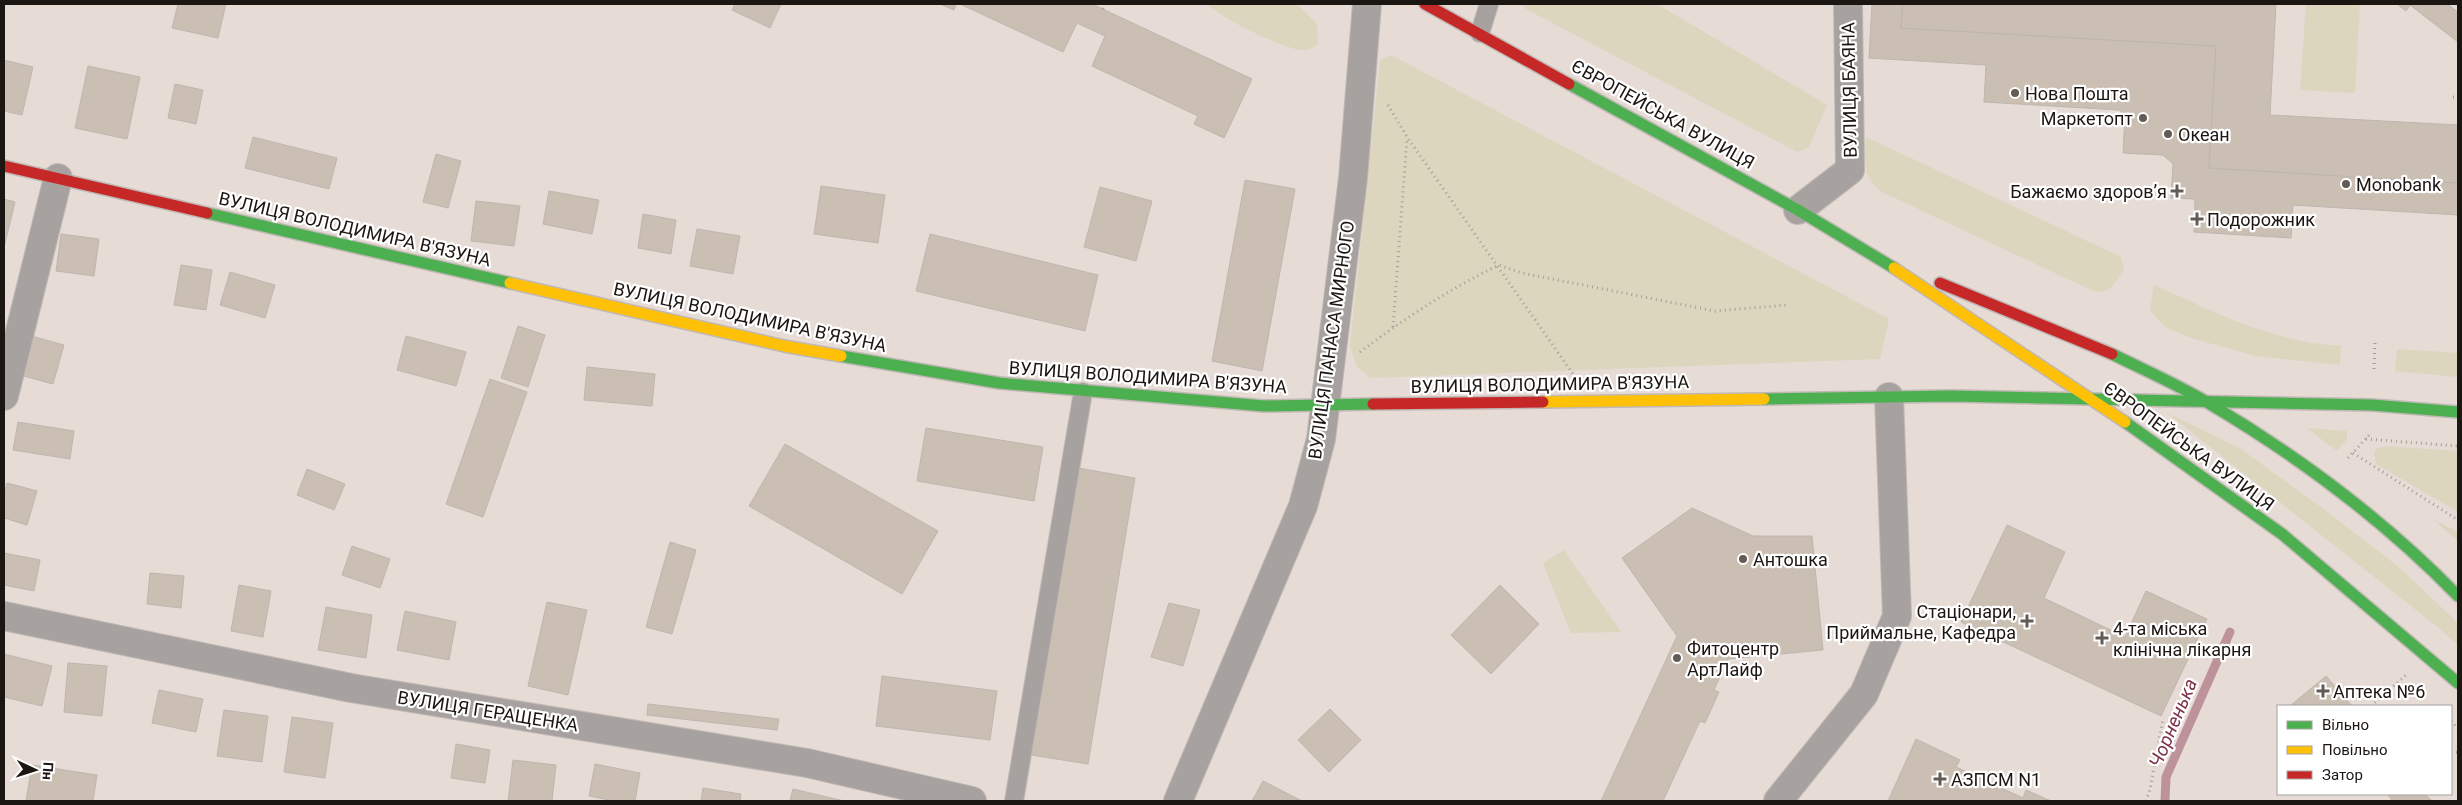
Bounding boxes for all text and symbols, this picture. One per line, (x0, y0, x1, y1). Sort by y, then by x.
street label: ВУЛИЦЯ БАЯНА (1837, 22, 1861, 158)
street label: ЄВРОПЕЙСЬКА ВУЛИЦЯ (1568, 55, 1758, 173)
place label: Нова Пошта (2025, 83, 2129, 104)
marker: Нова Пошта (2009, 87, 2021, 99)
place label: Маркетопт (2041, 108, 2133, 129)
marker: Маркетопт (2137, 112, 2149, 124)
place label: Океан (2178, 124, 2230, 145)
marker: Океан (2162, 128, 2174, 140)
place label: Monobank (2356, 174, 2442, 195)
marker: Monobank (2340, 178, 2352, 190)
place label: Бажаємо здоровʼя (2010, 181, 2167, 202)
marker: Бажаємо здоровʼя (2171, 185, 2183, 197)
street label: ВУЛИЦЯ ВОЛОДИМИРА В'ЯЗУНА (217, 187, 493, 271)
place label: Подорожник (2207, 209, 2315, 230)
marker: Подорожник (2191, 213, 2203, 225)
street label: ВУЛИЦЯ ПАНАСА МИРНОГО (1304, 219, 1358, 461)
street label: ВУЛИЦЯ ВОЛОДИМИРА В'ЯЗУНА (612, 278, 889, 356)
street label: ВУЛИЦЯ ВОЛОДИМИРА В'ЯЗУНА (1008, 357, 1288, 397)
street label: ВУЛИЦЯ ВОЛОДИМИРА В'ЯЗУНА (1411, 371, 1690, 397)
street label: ЄВРОПЕЙСЬКА ВУЛИЦЯ (2100, 377, 2278, 515)
place label: Антошка (1753, 549, 1828, 570)
marker: Антошка (1737, 553, 1749, 565)
place label: Стаціонари, Приймальне, Кафедра (1826, 601, 2016, 643)
marker: Стаціонари, Приймальне, Кафедра (2020, 614, 2034, 628)
place label: 4-та міська клінічна лікарня (2113, 618, 2251, 660)
marker: 4-та міська клінічна лікарня (2095, 631, 2109, 645)
place label: Фитоцентр АртЛайф (1687, 638, 1779, 680)
marker: Фитоцентр АртЛайф (1671, 652, 1683, 664)
water label: Чорненька (2144, 675, 2202, 771)
place label: Аптека №6 (2333, 681, 2425, 702)
marker: Аптека №6 (2317, 685, 2329, 697)
street label: ВУЛИЦЯ ГЕРАЩЕНКА (396, 686, 580, 736)
legend (2277, 705, 2452, 795)
text: Вільно (2322, 716, 2369, 734)
text: Повільно (2322, 741, 2388, 759)
north arrow (10, 745, 60, 795)
text: Пн (39, 761, 57, 780)
text: Затор (2322, 766, 2363, 784)
place label: АЗПСМ N1 (1951, 769, 2041, 790)
marker: АЗПСМ N1 (1933, 772, 1947, 786)

